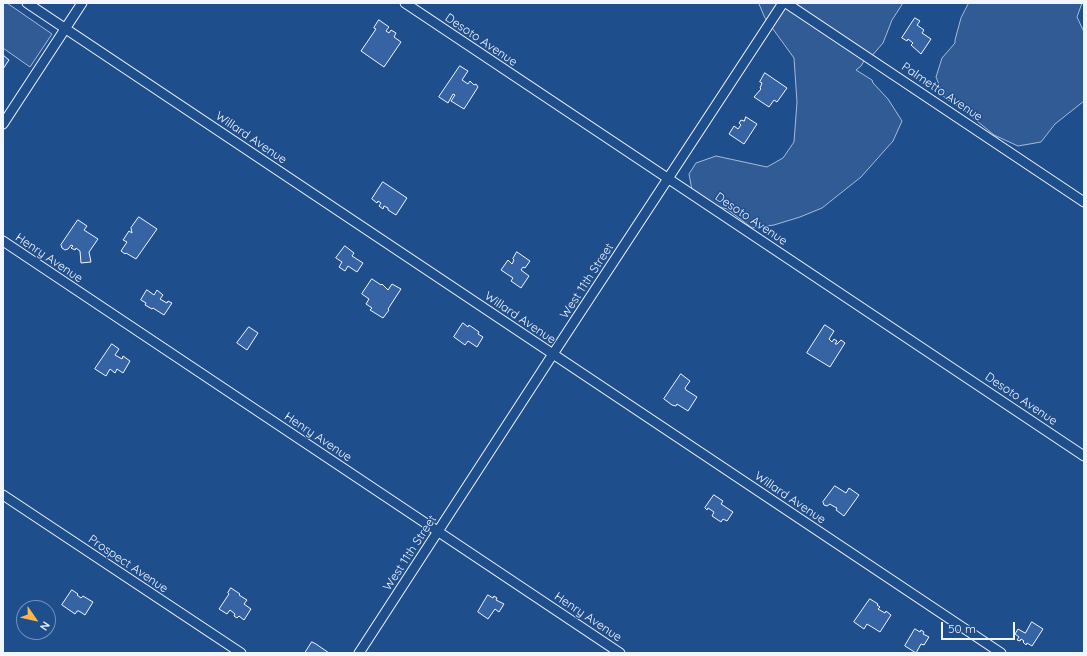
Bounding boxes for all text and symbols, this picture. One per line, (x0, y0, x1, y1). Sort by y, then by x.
street label: Desoto Avenue (442, 11, 520, 69)
street label: Palmetto Avenue (899, 60, 985, 124)
street label: Willard Avenue (213, 109, 289, 167)
street label: Desoto Avenue (712, 190, 790, 248)
street label: Henry Avenue (13, 230, 85, 286)
street label: West 11th Street (557, 241, 617, 321)
street label: Willard Avenue (482, 289, 558, 347)
street label: Desoto Avenue (982, 370, 1060, 428)
street label: Henry Avenue (282, 409, 354, 465)
street label: Willard Avenue (752, 469, 828, 527)
street label: West 11th Street (380, 513, 440, 593)
street label: Prospect Avenue (85, 532, 171, 596)
street label: Henry Avenue (552, 589, 624, 645)
north arrow (16, 600, 56, 640)
scale bar (943, 614, 1017, 640)
text: N (37, 619, 53, 633)
text: 50 m (948, 621, 976, 636)

